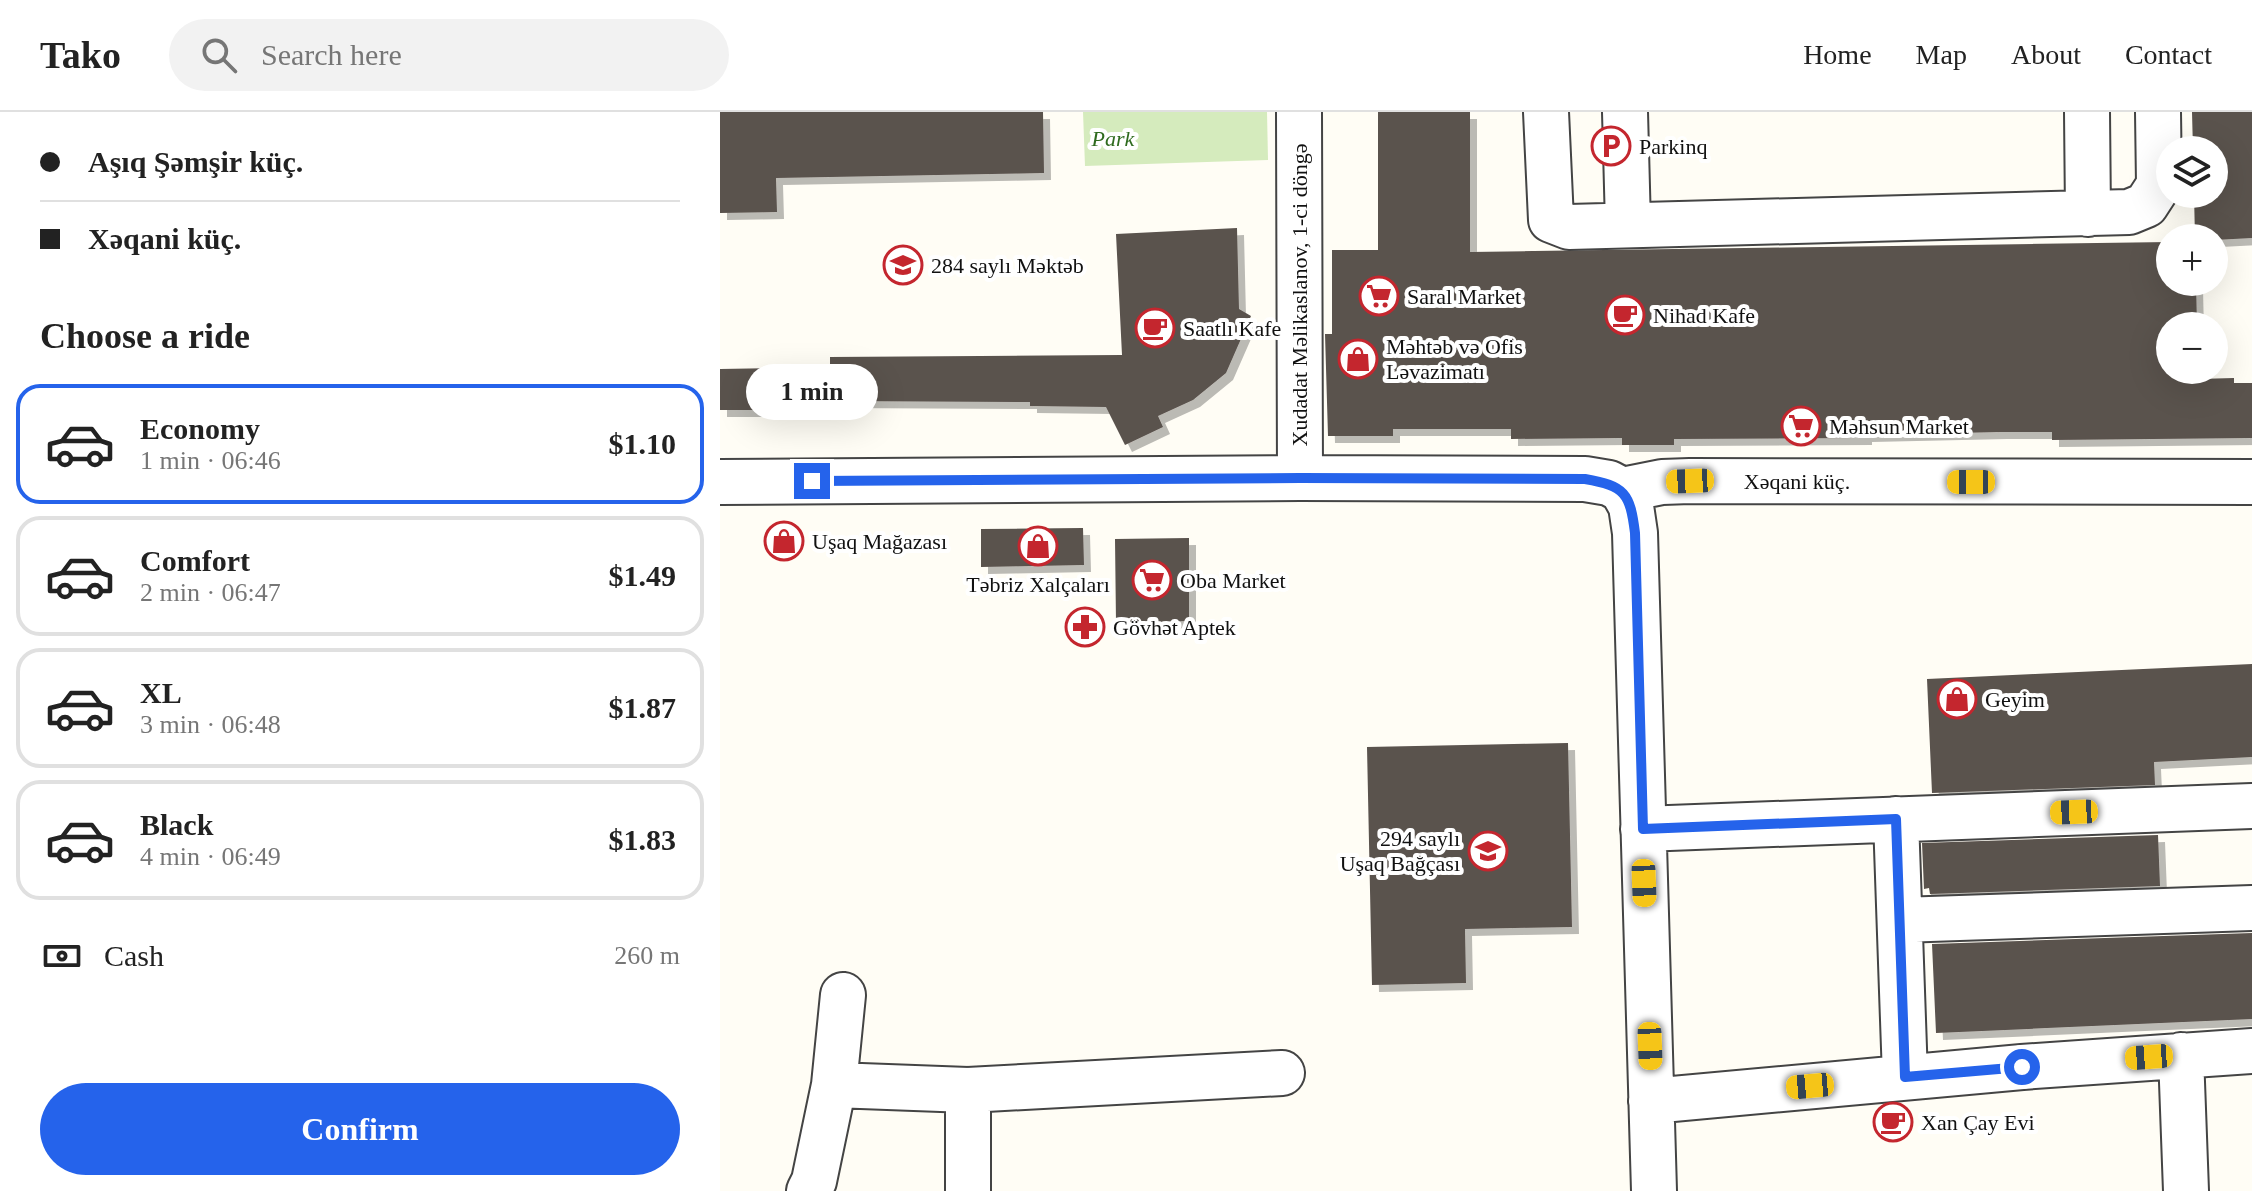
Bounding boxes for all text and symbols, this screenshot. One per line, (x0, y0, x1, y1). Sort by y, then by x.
search box (169, 19, 729, 91)
icon: search (197, 33, 241, 77)
text: Tako (40, 34, 121, 76)
text: Search here (261, 38, 402, 71)
text: Home (1803, 39, 1872, 70)
text: Map (1916, 39, 1967, 70)
text: About (2011, 39, 2081, 70)
text: Contact (2125, 39, 2212, 70)
parking icon: Parkinq (1590, 125, 1632, 167)
park label: Park (1091, 126, 1136, 151)
place label: Parkinq (1639, 134, 1707, 159)
map controls (2156, 136, 2228, 384)
button: layers (2156, 136, 2228, 208)
street label: Xudadat Məlikaslanov, 1-ci döngə (1287, 144, 1312, 446)
text: Aşıq Şəmşir küç. (88, 145, 303, 178)
text: Xəqani küç. (88, 222, 241, 255)
button: + (2156, 224, 2228, 296)
school or university icon: 284 saylı Məktəb (882, 244, 924, 286)
place label: 284 saylı Məktəb (931, 253, 1084, 278)
supermarket icon: Saral Market (1358, 275, 1400, 317)
place label: Saral Market (1407, 284, 1521, 309)
cafe icon: Nihad Kafe (1604, 294, 1646, 336)
place label: Nihad Kafe (1653, 303, 1755, 328)
cafe icon: Saatlı Kafe (1134, 307, 1176, 349)
button: − (2156, 312, 2228, 384)
text: Choose a ride (40, 316, 250, 356)
place label: Saatlı Kafe (1183, 316, 1281, 341)
place label: Məhtəb və Ofis Ləvazimatı (1386, 334, 1523, 384)
shop icon: Məhtəb və Ofis Ləvazimatı (1337, 338, 1379, 380)
callout: 1 min (746, 365, 878, 421)
text: 1 min (781, 377, 843, 406)
supermarket icon: Məhsun Market (1780, 405, 1822, 447)
icon: car (44, 408, 116, 480)
text: Economy (140, 412, 260, 445)
place label: Məhsun Market (1829, 414, 1969, 439)
text: $1.10 (609, 427, 676, 460)
text: 1 min · 06:46 (140, 446, 281, 475)
route end (794, 463, 830, 499)
car (1666, 468, 1714, 494)
street label: Xəqani küç. (1744, 469, 1850, 494)
car (1947, 470, 1995, 494)
shop icon: Uşaq Mağazası (763, 520, 805, 562)
shop icon: Təbriz Xalçaları (1017, 525, 1059, 567)
place label: Uşaq Mağazası (812, 529, 947, 554)
icon: car (44, 540, 116, 612)
text: Comfort (140, 544, 250, 577)
text: $1.49 (609, 559, 676, 592)
supermarket icon: Oba Market (1131, 559, 1173, 601)
place label: Oba Market (1180, 568, 1286, 593)
place label: Təbriz Xalçaları (966, 572, 1110, 597)
text: 2 min · 06:47 (140, 578, 281, 607)
pharmacy icon: Gövhət Aptek (1064, 606, 1106, 648)
place label: Gövhət Aptek (1113, 615, 1236, 640)
icon: car (44, 672, 116, 744)
text: XL (140, 676, 182, 709)
shop icon: Geyim (1936, 678, 1978, 720)
place label: Geyim (1985, 687, 2045, 712)
text: $1.87 (609, 691, 676, 724)
text: 3 min · 06:48 (140, 710, 281, 739)
car (2050, 799, 2098, 825)
icon: car (44, 804, 116, 876)
text: Black (140, 808, 213, 841)
text: $1.83 (609, 823, 676, 856)
place label: 294 saylı Uşaq Bağçası (1340, 826, 1460, 876)
school or university icon: 294 saylı Uşaq Bağçası (1467, 830, 1509, 872)
text: 4 min · 06:49 (140, 842, 281, 871)
car (1631, 859, 1657, 907)
icon: cash (40, 934, 84, 978)
text: Cash (104, 939, 164, 972)
text: 260 m (614, 941, 680, 970)
car (1637, 1022, 1663, 1070)
car (2124, 1043, 2174, 1071)
route start (2004, 1049, 2040, 1085)
car (1785, 1072, 1835, 1100)
button: Confirm (40, 1083, 680, 1175)
cafe icon: Xan Çay Evi (1872, 1101, 1914, 1143)
place label: Xan Çay Evi (1921, 1110, 2035, 1135)

